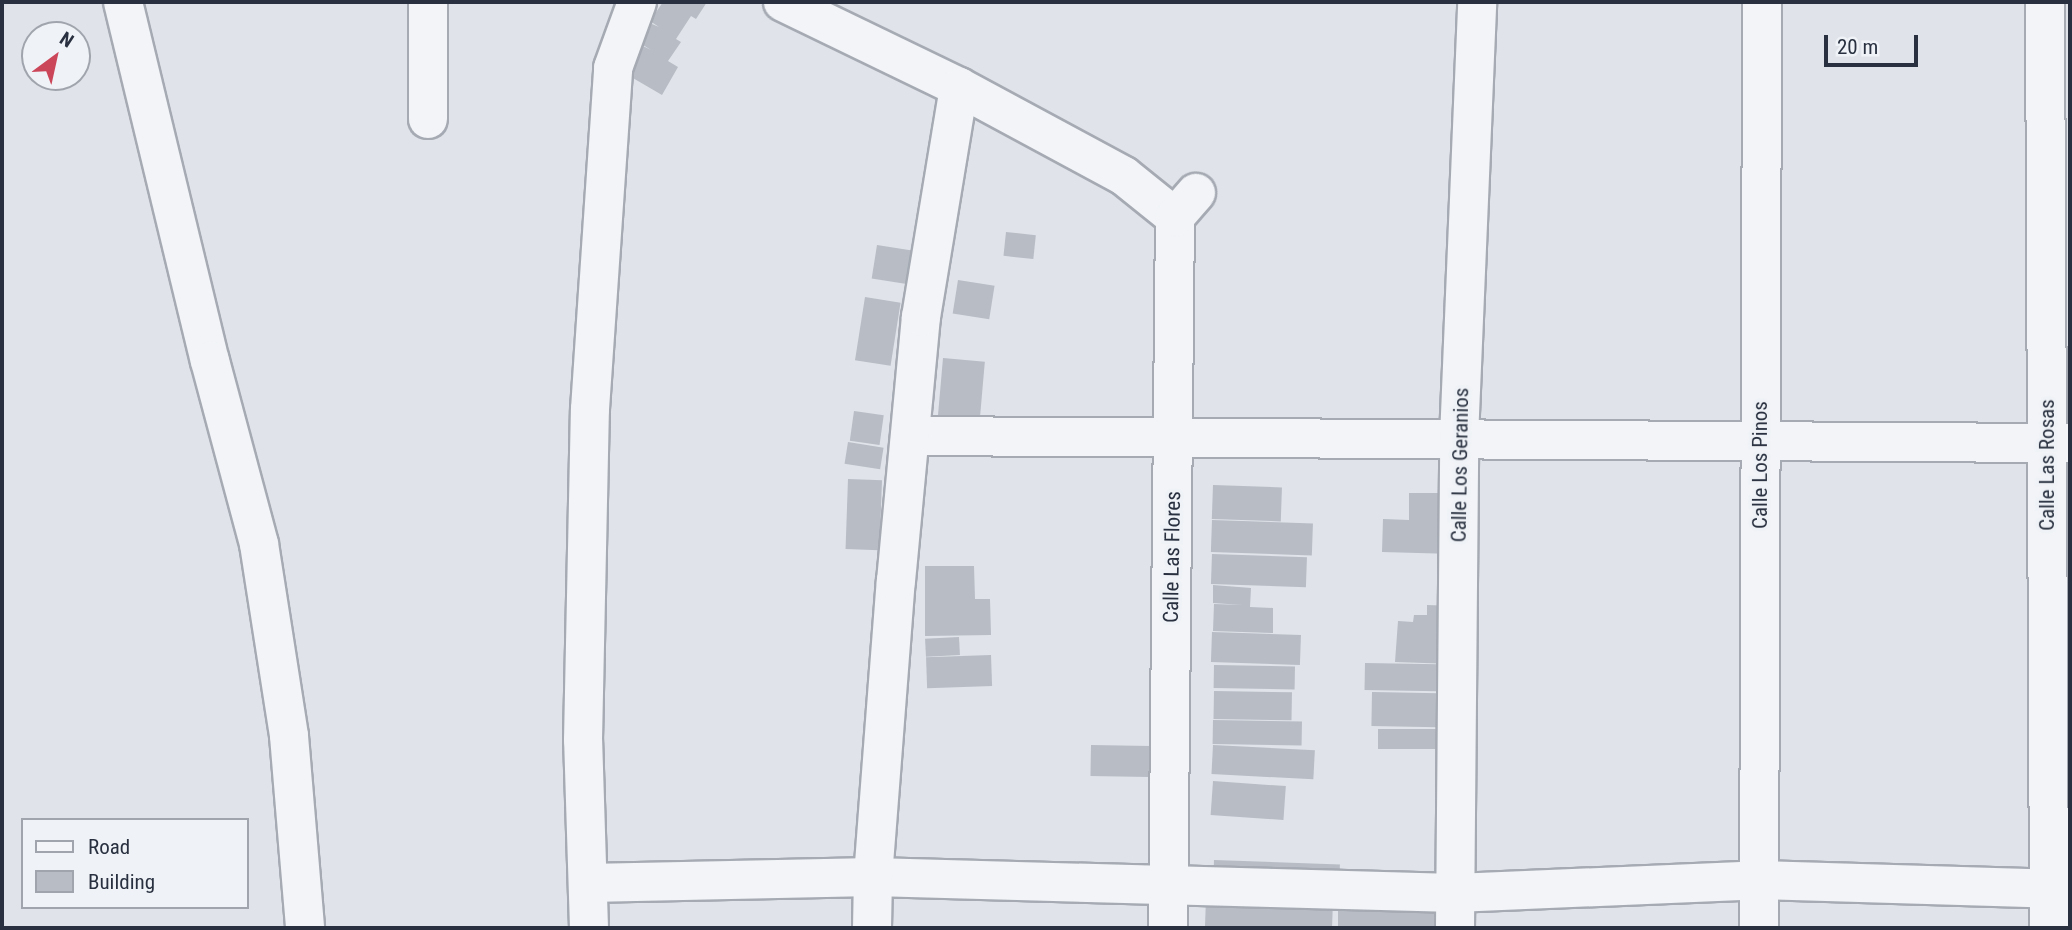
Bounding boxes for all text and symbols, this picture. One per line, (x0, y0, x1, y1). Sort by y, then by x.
north arrow (21, 21, 91, 91)
scale bar (1827, 21, 1922, 65)
text: N (55, 27, 78, 52)
text: 20 m (1837, 35, 1878, 59)
street label: Calle Los Geranios (1446, 387, 1474, 543)
street label: Calle Las Rosas (2034, 399, 2060, 531)
street label: Calle Los Pinos (1747, 401, 1773, 529)
street label: Calle Las Flores (1158, 491, 1186, 623)
legend (21, 818, 248, 909)
text: Road (88, 835, 130, 859)
text: Building (88, 870, 155, 894)

